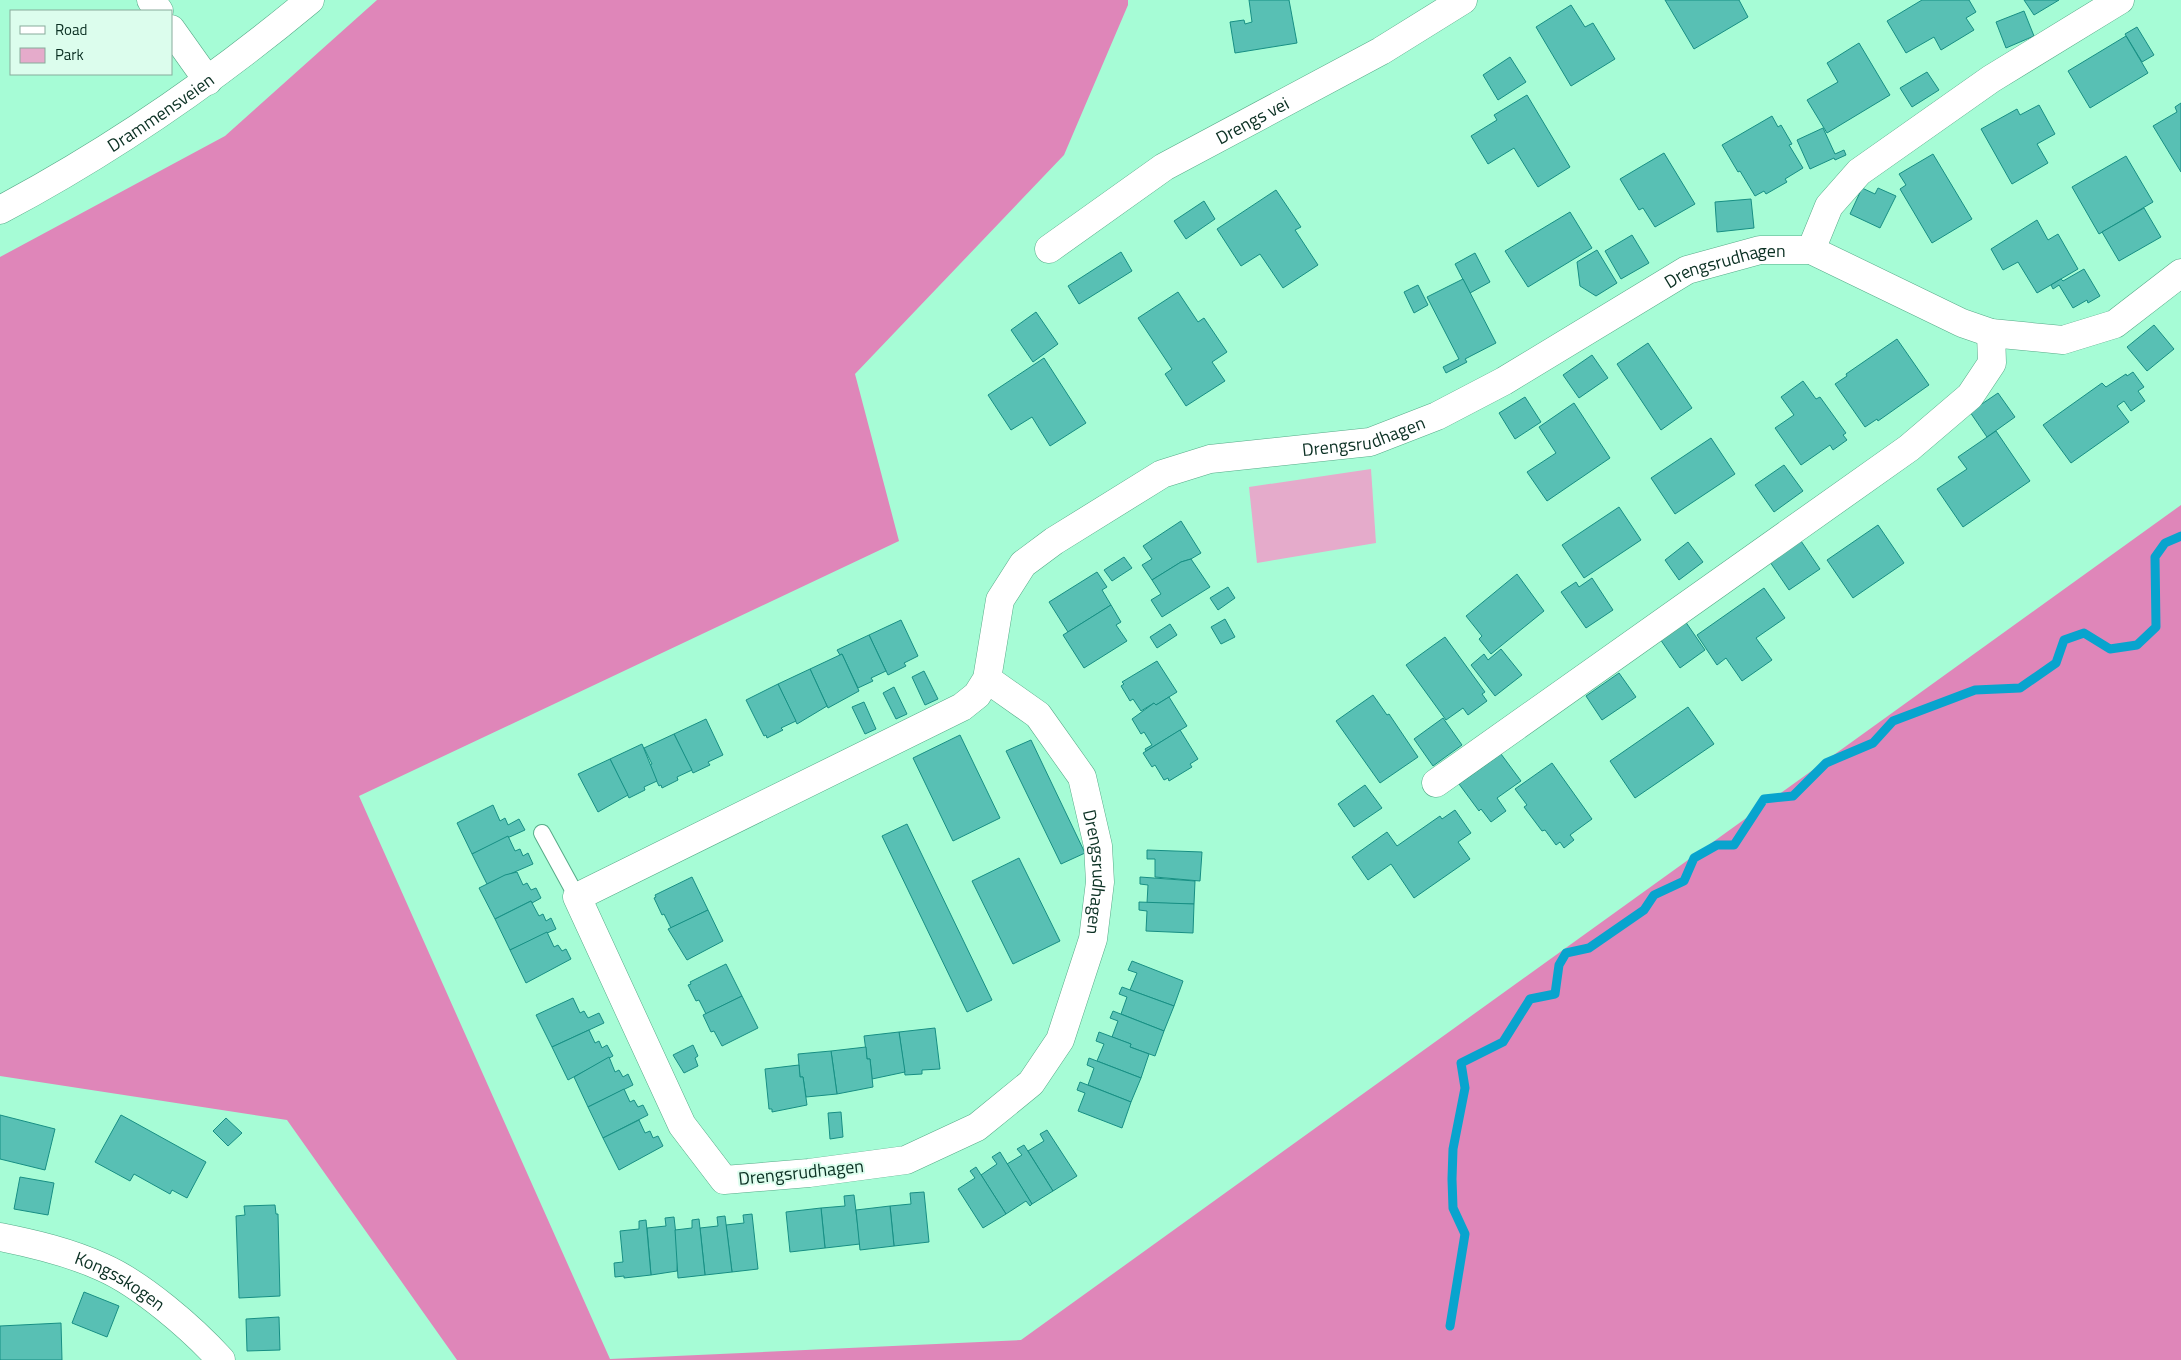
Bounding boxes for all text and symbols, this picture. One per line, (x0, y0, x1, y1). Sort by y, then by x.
legend (10, 10, 172, 75)
text: Road (55, 18, 87, 41)
text: Park (55, 43, 84, 66)
street label: Drammensveien (102, 66, 220, 158)
street label: Drengs vei (1211, 89, 1293, 151)
street label: Drengsrudhagen (1659, 237, 1786, 294)
street label: Drengsrudhagen (1301, 409, 1429, 463)
street label: Drengsrudhagen (1076, 807, 1114, 936)
street label: Drengsrudhagen (737, 1152, 865, 1192)
street label: Kongsskogen (71, 1244, 172, 1317)

